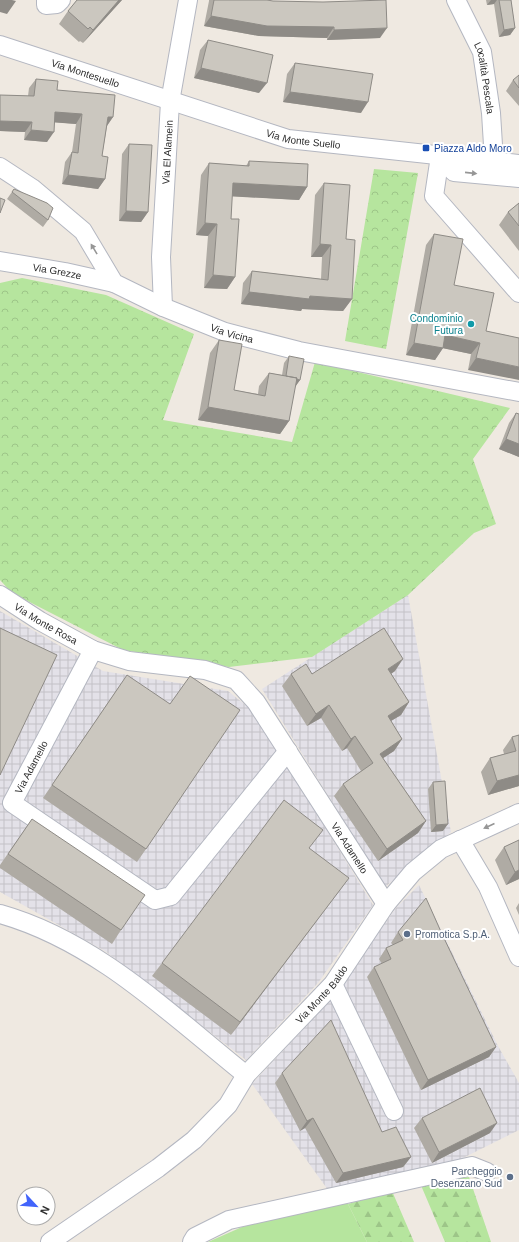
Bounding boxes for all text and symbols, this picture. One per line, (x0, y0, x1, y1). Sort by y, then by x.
street label: Località Pescala (472, 40, 496, 115)
street label: Via Montesuello (50, 57, 121, 90)
street label: Via El Alamein (160, 120, 175, 185)
street label: Via Monte Suello (265, 127, 341, 151)
marker: Piazza Aldo Moro (421, 143, 431, 153)
place label: Piazza Aldo Moro (434, 143, 512, 154)
one-way arrow (465, 170, 477, 177)
one-way arrow (91, 243, 98, 255)
street label: Via Grezze (32, 262, 83, 282)
place label: Condominio Futura (410, 313, 463, 336)
marker: Condominio Futura (466, 319, 476, 329)
street label: Via Vicina (209, 322, 255, 345)
street label: Via Monte Rosa (12, 601, 79, 647)
street label: Via Adamello (13, 739, 50, 796)
street label: Via Adamello (329, 821, 370, 876)
one-way arrow (483, 824, 495, 830)
marker: Promotica S.p.A. (402, 929, 412, 939)
place label: Promotica S.p.A. (415, 929, 490, 940)
street label: Via Monte Baldo (294, 963, 350, 1026)
place label: Parcheggio Desenzano Sud (431, 1166, 502, 1189)
marker: Parcheggio Desenzano Sud (505, 1172, 515, 1182)
north arrow (16, 1186, 56, 1226)
text: N (38, 1204, 52, 1217)

